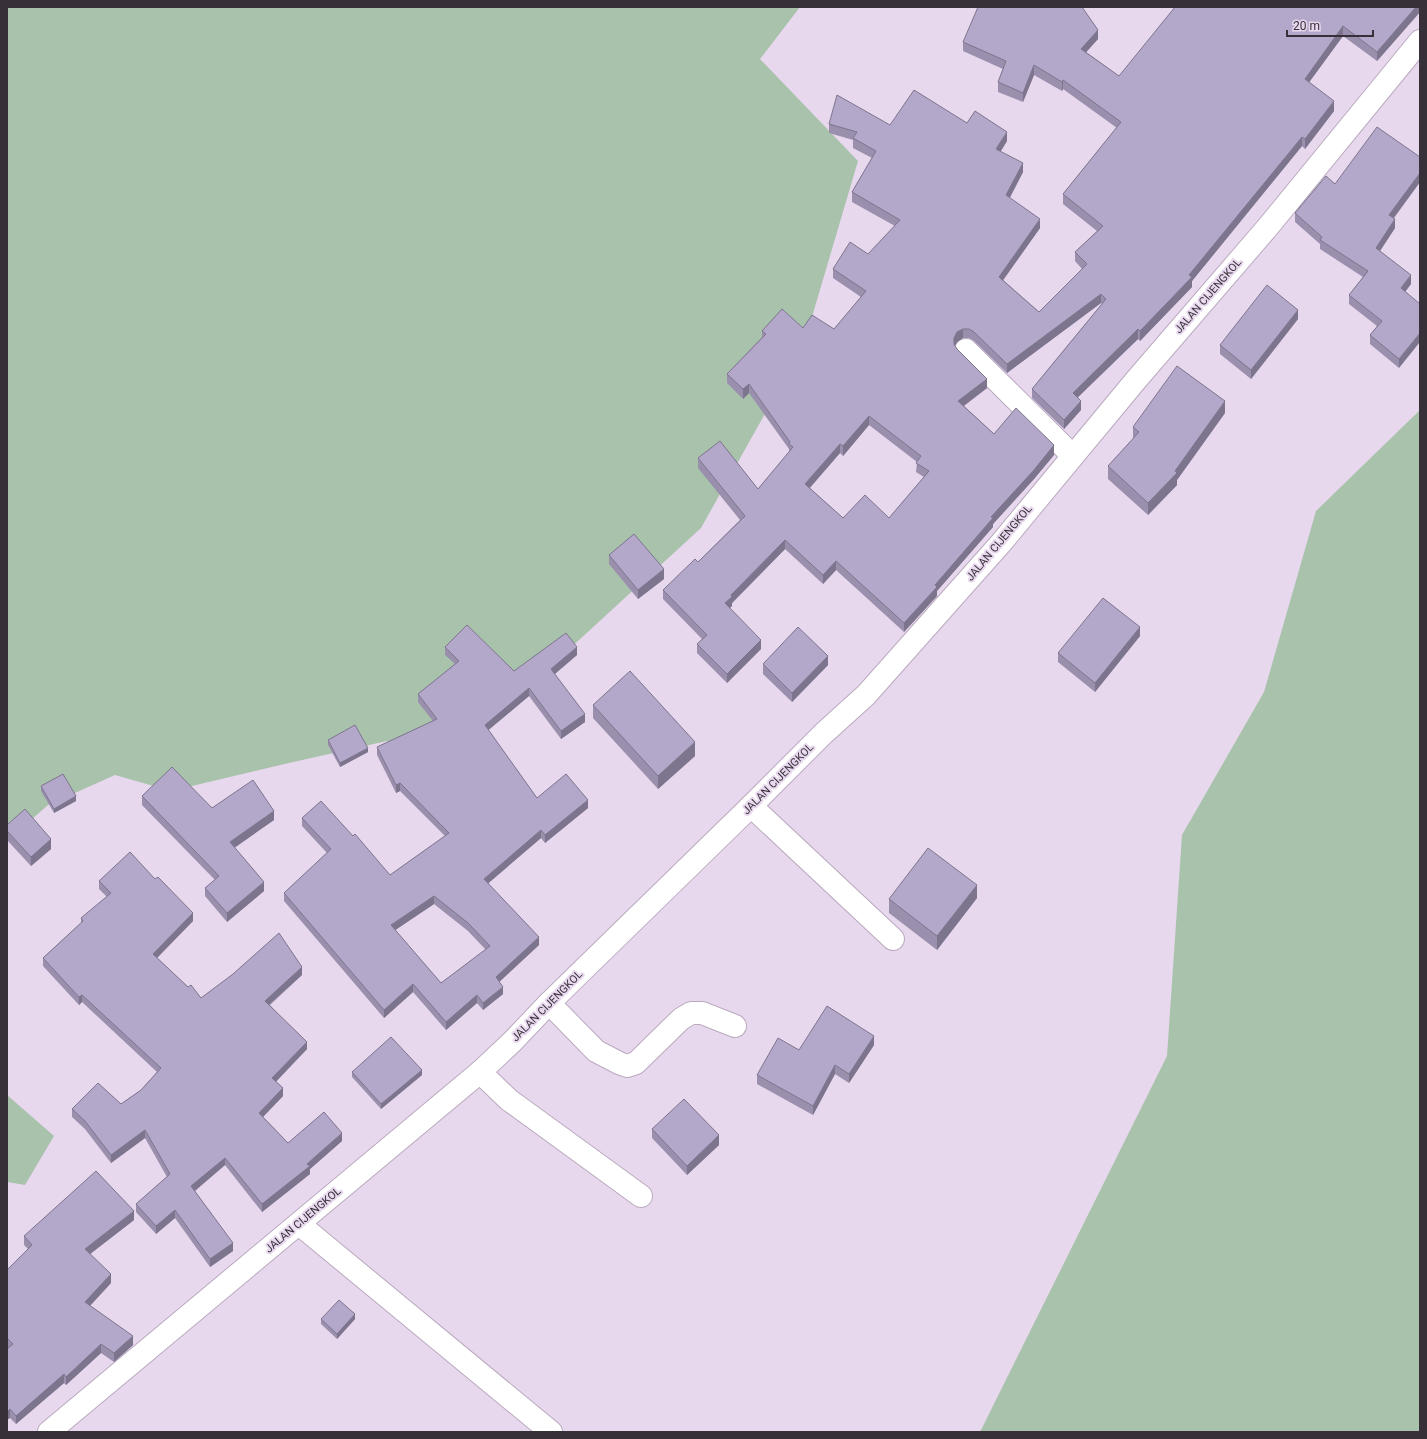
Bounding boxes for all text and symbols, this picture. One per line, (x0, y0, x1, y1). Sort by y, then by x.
scale bar (1287, 12, 1373, 38)
text: 20 m (1293, 19, 1320, 33)
street label: JALAN CIJENGKOL (1172, 256, 1244, 336)
street label: JALAN CIJENGKOL (964, 502, 1035, 584)
street label: JALAN CIJENGKOL (740, 741, 816, 817)
street label: JALAN CIJENGKOL (509, 968, 585, 1044)
street label: JALAN CIJENGKOL (262, 1184, 344, 1255)

